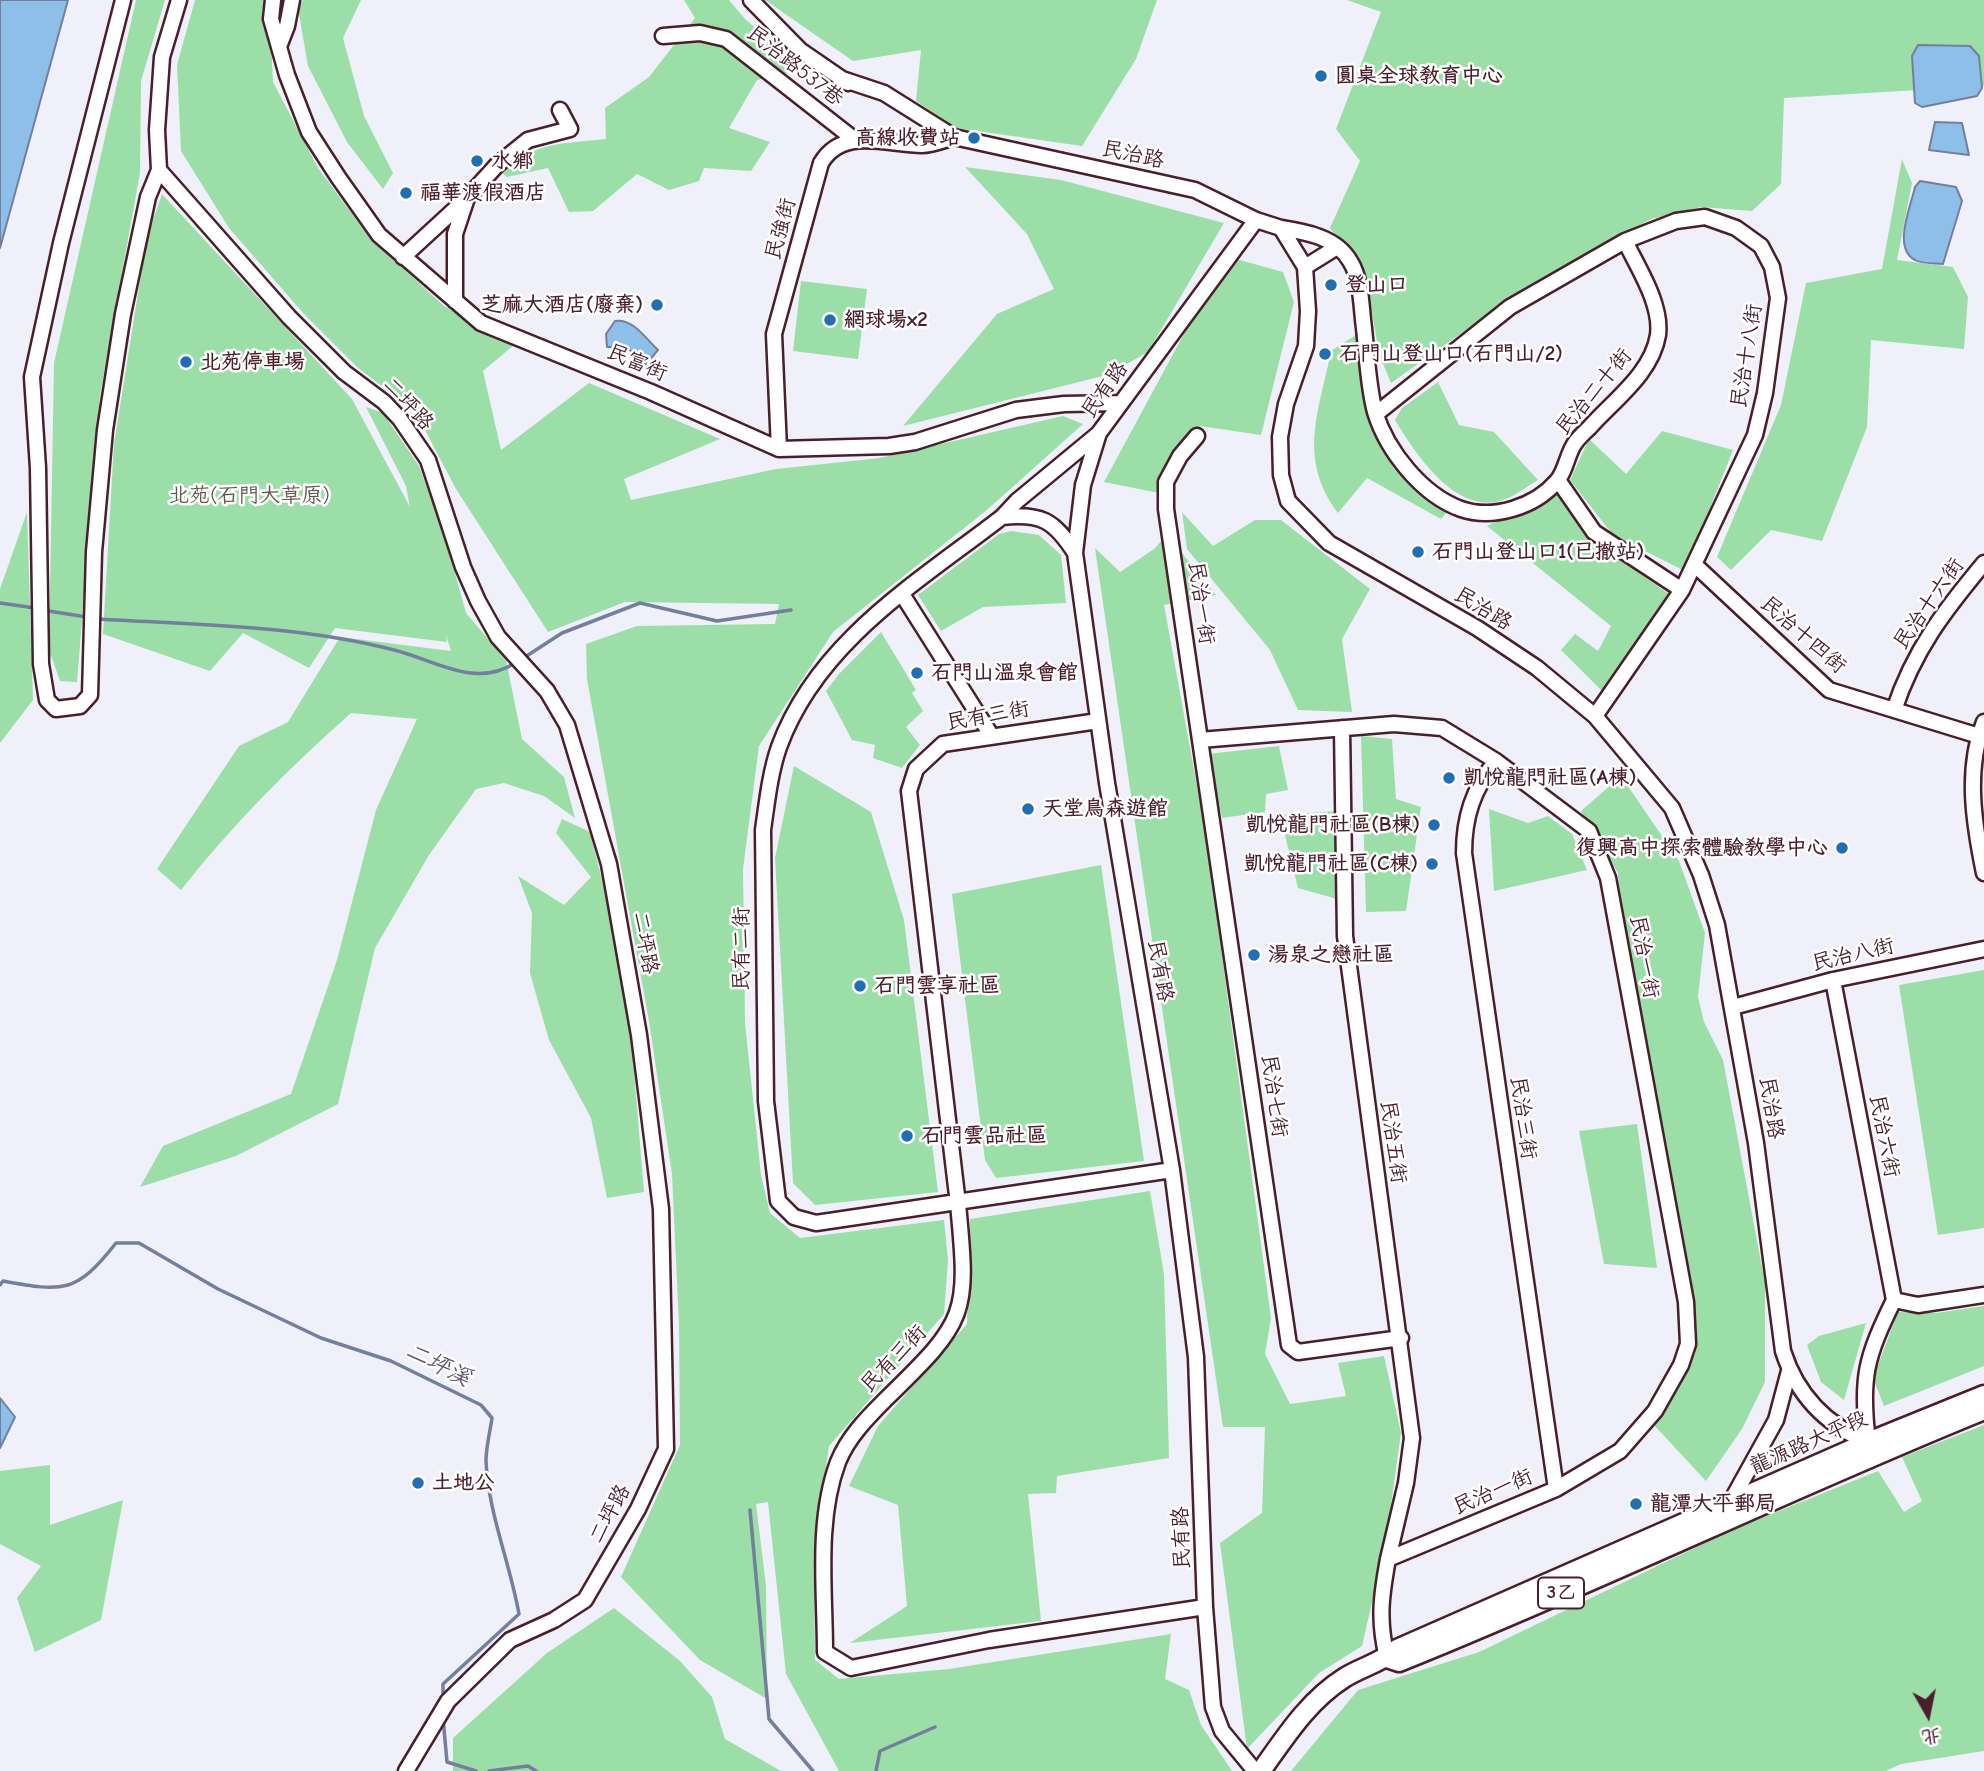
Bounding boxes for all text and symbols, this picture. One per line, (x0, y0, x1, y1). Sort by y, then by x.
street label: 民治路537巷 (742, 20, 848, 112)
place label: 圓桌全球教育中心 (1335, 63, 1503, 89)
marker: 圓桌全球教育中心 (1313, 68, 1329, 84)
place label: 高線收費站 (855, 125, 960, 151)
marker: 高線收費站 (966, 130, 982, 146)
street label: 民治路 (1100, 136, 1166, 174)
place label: 水鄉 (491, 148, 533, 174)
marker: 水鄉 (469, 153, 485, 169)
place label: 福華渡假酒店 (420, 180, 546, 206)
marker: 福華渡假酒店 (398, 185, 414, 201)
street label: 民強街 (761, 195, 801, 263)
place label: 登山口 (1345, 272, 1408, 298)
marker: 登山口 (1323, 277, 1339, 293)
place label: 芝麻大酒店(廢棄) (481, 292, 643, 318)
marker: 芝麻大酒店(廢棄) (649, 297, 665, 313)
street label: 民治十八街 (1726, 302, 1768, 410)
place label: 網球場x2 (844, 307, 928, 333)
marker: 網球場x2 (822, 312, 838, 328)
street label: 民富街 (603, 339, 671, 387)
place label: 石門山登山口(石門山/2) (1339, 341, 1563, 367)
street label: 民治二十街 (1551, 344, 1637, 440)
marker: 石門山登山口(石門山/2) (1317, 346, 1333, 362)
place label: 北苑停車場 (200, 349, 305, 375)
marker: 北苑停車場 (178, 354, 194, 370)
street label: 民有路 (1077, 357, 1133, 423)
street label: 二坪路 (377, 372, 439, 436)
park label: 北苑(石門大草原) (168, 483, 330, 509)
place label: 石門山登山口1(已撤站) (1432, 539, 1644, 565)
marker: 石門山登山口1(已撤站) (1410, 544, 1426, 560)
street label: 民治十六街 (1889, 554, 1969, 654)
street label: 民治一街 (1183, 560, 1219, 646)
street label: 民治路 (1450, 582, 1516, 636)
street label: 民治十四街 (1755, 591, 1851, 679)
place label: 石門山溫泉會館 (931, 660, 1078, 686)
marker: 石門山溫泉會館 (909, 665, 925, 681)
street label: 民有三街 (944, 696, 1032, 736)
place label: 凱悅龍門社區(A棟) (1463, 765, 1637, 791)
marker: 凱悅龍門社區(A棟) (1441, 770, 1457, 786)
place label: 天堂鳥森遊館 (1042, 796, 1168, 822)
marker: 天堂鳥森遊館 (1020, 801, 1036, 817)
place label: 凱悅龍門社區(B棟) (1245, 812, 1420, 838)
marker: 凱悅龍門社區(B棟) (1426, 817, 1442, 833)
place label: 復興高中探索體驗教學中心 (1576, 835, 1828, 861)
marker: 復興高中探索體驗教學中心 (1834, 840, 1850, 856)
place label: 凱悅龍門社區(C棟) (1243, 851, 1418, 877)
marker: 凱悅龍門社區(C棟) (1424, 856, 1440, 872)
street label: 民有二街 (729, 907, 755, 991)
street label: 二坪路 (627, 910, 663, 976)
street label: 民治一街 (1624, 913, 1664, 1001)
street label: 民治八街 (1809, 933, 1897, 977)
street label: 民有路 (1142, 938, 1178, 1004)
place label: 湯泉之戀社區 (1268, 942, 1394, 968)
marker: 湯泉之戀社區 (1246, 947, 1262, 963)
place label: 石門雲享社區 (874, 973, 1000, 999)
marker: 石門雲享社區 (852, 978, 868, 994)
street label: 民治七街 (1256, 1053, 1292, 1139)
street label: 民治三街 (1505, 1075, 1541, 1161)
street label: 民治路 (1754, 1075, 1788, 1141)
street label: 民治六街 (1864, 1092, 1904, 1180)
street label: 民治五街 (1375, 1099, 1411, 1185)
place label: 石門雲品社區 (921, 1123, 1047, 1149)
marker: 石門雲品社區 (899, 1128, 915, 1144)
street label: 民有三街 (856, 1320, 932, 1398)
water label: 二坪溪 (401, 1337, 475, 1393)
street label: 龍源路大平段 (1746, 1406, 1872, 1480)
street label: 民治一街 (1449, 1464, 1537, 1520)
place label: 土地公 (432, 1470, 495, 1496)
marker: 土地公 (410, 1475, 426, 1491)
street label: 二坪路 (584, 1480, 636, 1548)
place label: 龍潭大平郵局 (1650, 1491, 1776, 1517)
marker: 龍潭大平郵局 (1628, 1496, 1644, 1512)
street label: 民有路 (1168, 1506, 1196, 1570)
road number: 3乙 (1538, 1578, 1584, 1609)
north arrow (1893, 1680, 1963, 1750)
text: 北 (1920, 1723, 1942, 1748)

